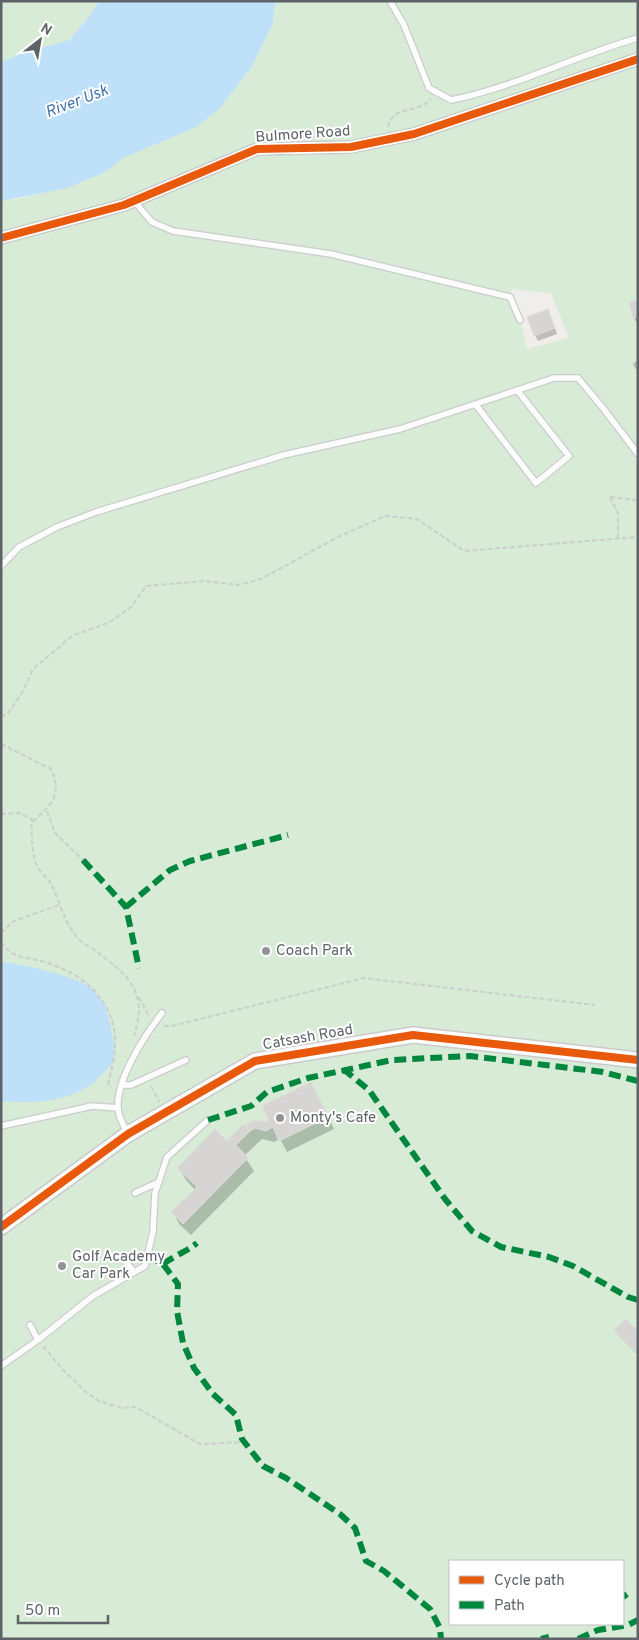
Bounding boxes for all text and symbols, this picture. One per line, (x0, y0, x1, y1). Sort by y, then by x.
north arrow (15, 15, 65, 65)
text: N (37, 20, 55, 40)
water label: River Usk (43, 81, 112, 123)
street label: Bulmore Road (255, 122, 351, 148)
place label: Coach Park (276, 942, 353, 961)
marker: Coach Park (260, 945, 272, 957)
street label: Catsash Road (261, 1021, 355, 1055)
place label: Monty's Cafe (290, 1109, 376, 1128)
marker: Monty's Cafe (274, 1112, 286, 1124)
place label: Golf Academy Car Park (72, 1248, 165, 1284)
marker: Golf Academy Car Park (56, 1260, 68, 1272)
legend (449, 1560, 624, 1625)
text: Cycle path (494, 1572, 565, 1591)
scale bar (18, 1592, 108, 1624)
text: Path (494, 1597, 525, 1616)
text: 50 m (25, 1602, 60, 1621)

